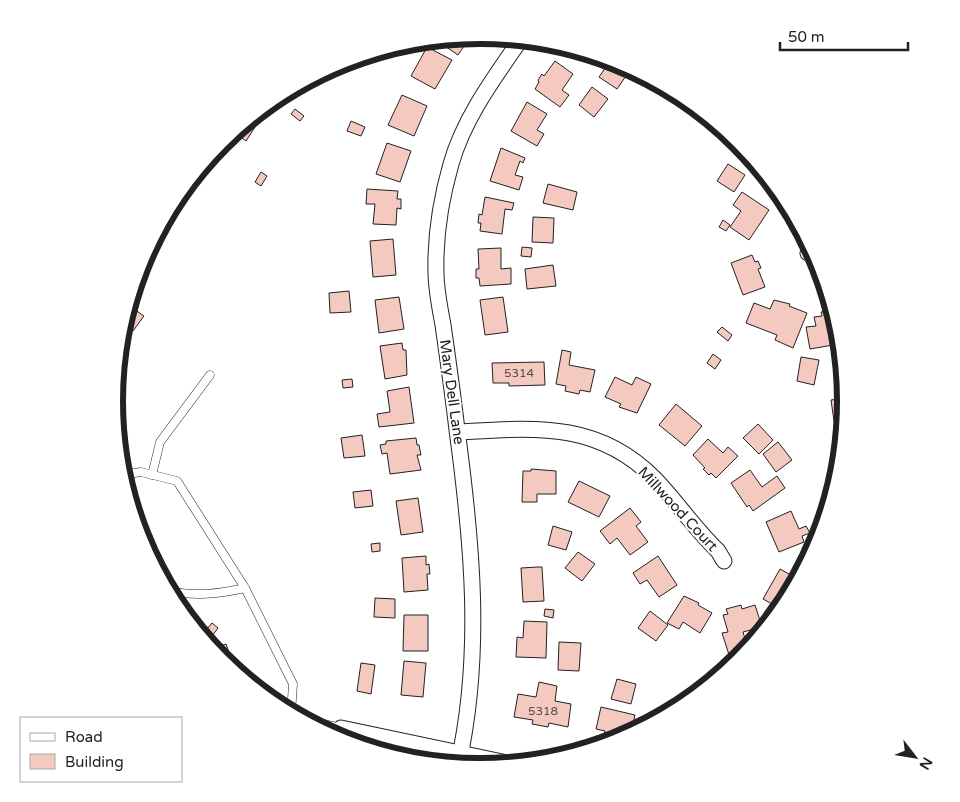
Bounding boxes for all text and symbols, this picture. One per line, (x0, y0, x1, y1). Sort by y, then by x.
scale bar (780, 20, 908, 52)
text: 50 m (788, 28, 825, 46)
street label: Mary Dell Lane (436, 338, 468, 446)
house number: 5314 (504, 366, 535, 380)
street label: Millwood Court (634, 463, 722, 555)
house number: 5318 (528, 704, 558, 718)
legend (20, 717, 182, 782)
text: Road (65, 728, 103, 746)
north arrow (890, 732, 940, 782)
text: Building (65, 753, 124, 771)
text: N (916, 754, 936, 773)

